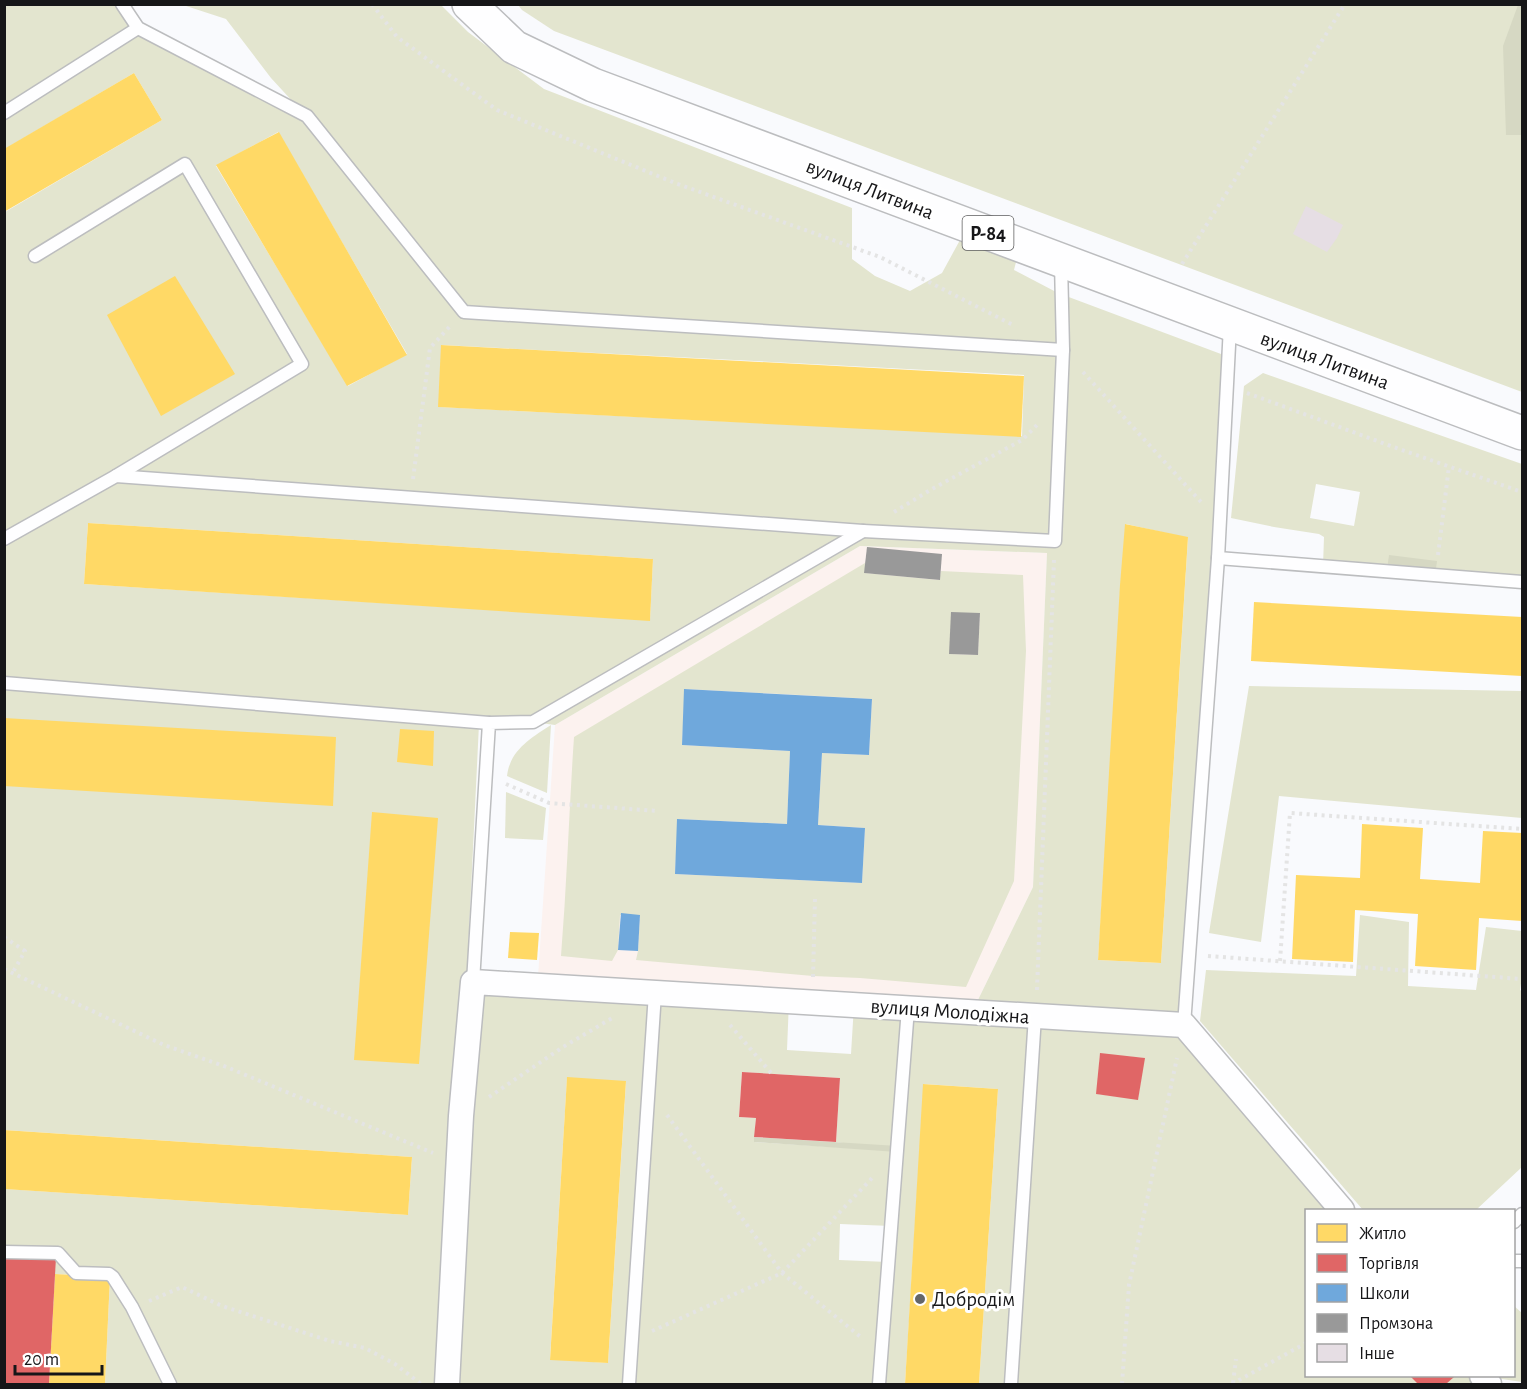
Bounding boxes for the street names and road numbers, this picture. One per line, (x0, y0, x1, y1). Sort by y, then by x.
street label: вулиця Литвина (803, 155, 937, 224)
road number: Р-84 (962, 216, 1014, 250)
street label: вулиця Литвина (1258, 327, 1392, 394)
street label: вулиця Молодіжна (870, 995, 1031, 1028)

